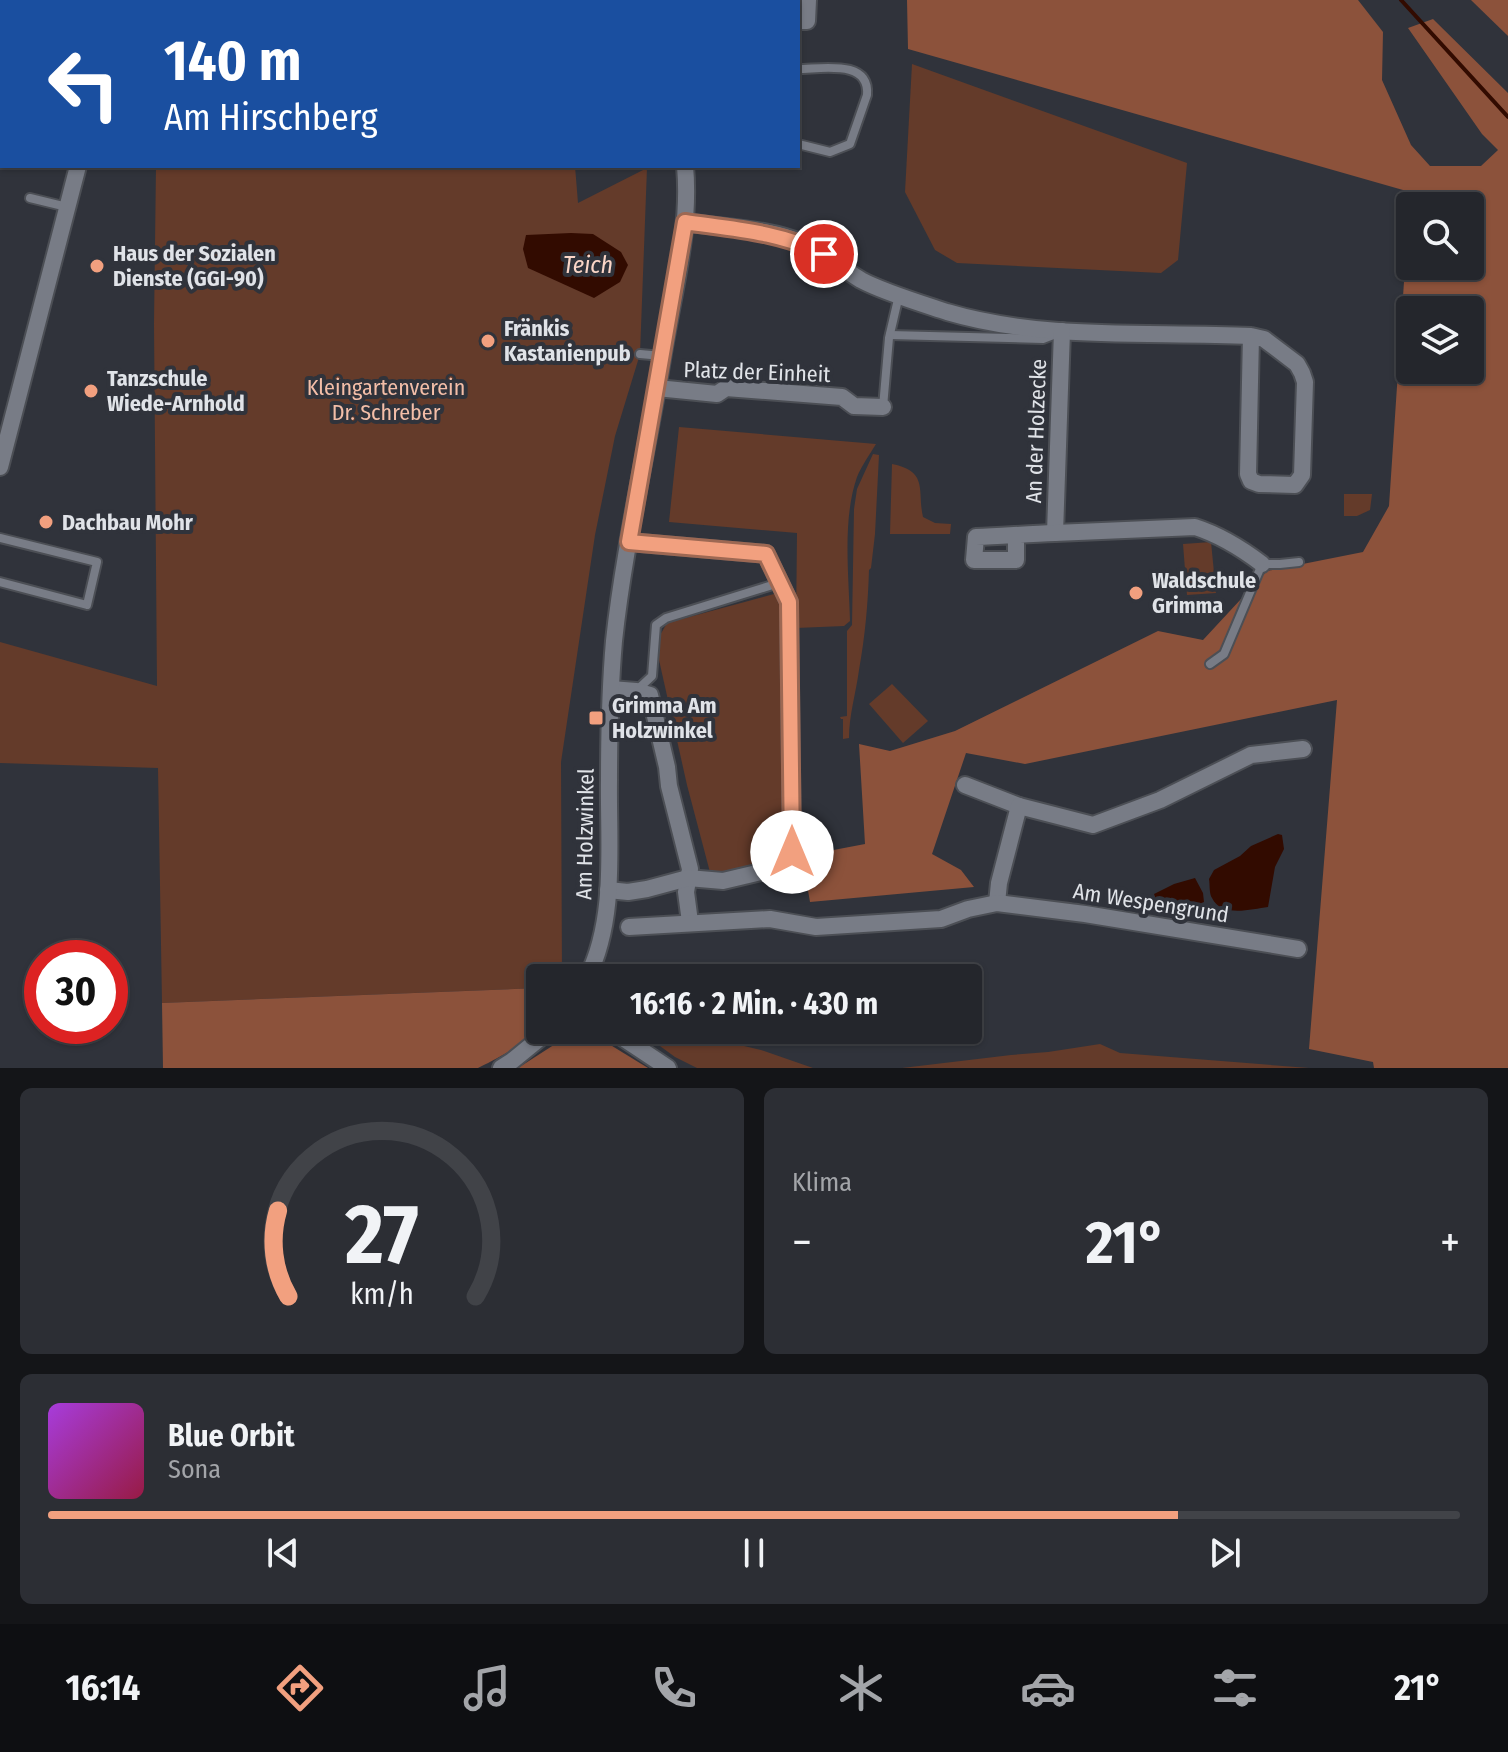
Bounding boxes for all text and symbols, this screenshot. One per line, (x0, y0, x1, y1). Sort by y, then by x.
text: 140 m (164, 28, 301, 95)
icon: left (32, 32, 136, 136)
text: Am Hirschberg (164, 96, 378, 140)
map controls (1396, 192, 1484, 384)
button: search (1396, 192, 1484, 280)
pin (790, 220, 858, 288)
icon: arrive (802, 232, 846, 276)
place label: Haus der Sozialen Dienste (GGI-90) (113, 240, 276, 292)
water label: Teich (563, 251, 613, 279)
marker: Haus der Sozialen Dienste (GGI-90) (88, 257, 106, 275)
button: layers (1396, 296, 1484, 384)
place label: Fränkis Kastanienpub (504, 315, 631, 367)
marker: Fränkis Kastanienpub (479, 332, 497, 350)
street label: Platz der Einheit (683, 356, 832, 388)
street label: An der Holzecke (1020, 358, 1052, 504)
place label: Tanzschule Wiede-Arnhold (107, 365, 245, 417)
park label: Kleingartenverein Dr. Schreber (307, 374, 465, 426)
marker: Tanzschule Wiede-Arnhold (82, 382, 100, 400)
place label: Dachbau Mohr (62, 509, 194, 536)
marker: Dachbau Mohr (37, 513, 55, 531)
place label: Waldschule Grimma (1152, 567, 1256, 619)
marker: Waldschule Grimma (1127, 584, 1145, 602)
place label: Grimma Am Holzwinkel (612, 692, 717, 744)
marker: Grimma Am Holzwinkel (587, 709, 605, 727)
street label: Am Holzwinkel (570, 768, 600, 900)
position arrow (750, 810, 834, 894)
street label: Am Wespengrund (1071, 877, 1231, 929)
speed limit sign: 30 (24, 940, 128, 1044)
text: 16:16 · 2 Min. · 430 m (630, 986, 878, 1022)
text: Klima (792, 1167, 852, 1198)
text: 27 (344, 1185, 419, 1285)
text: 21° (1086, 1207, 1166, 1279)
text: − (792, 1216, 812, 1269)
text: + (1440, 1216, 1460, 1269)
text: km/h (350, 1277, 414, 1312)
text: Blue Orbit (168, 1418, 294, 1454)
text: Sona (168, 1454, 221, 1485)
icon: previous (261, 1531, 305, 1575)
icon: pause (732, 1531, 776, 1575)
icon: next (1203, 1531, 1247, 1575)
icon: directions (272, 1660, 328, 1716)
icon: music (459, 1660, 515, 1716)
icon: phone (646, 1660, 702, 1716)
icon: climate (833, 1660, 889, 1716)
icon: car (1020, 1660, 1076, 1716)
icon: filters (1207, 1660, 1263, 1716)
text: 16:14 (66, 1666, 140, 1710)
text: 21° (1394, 1666, 1442, 1710)

